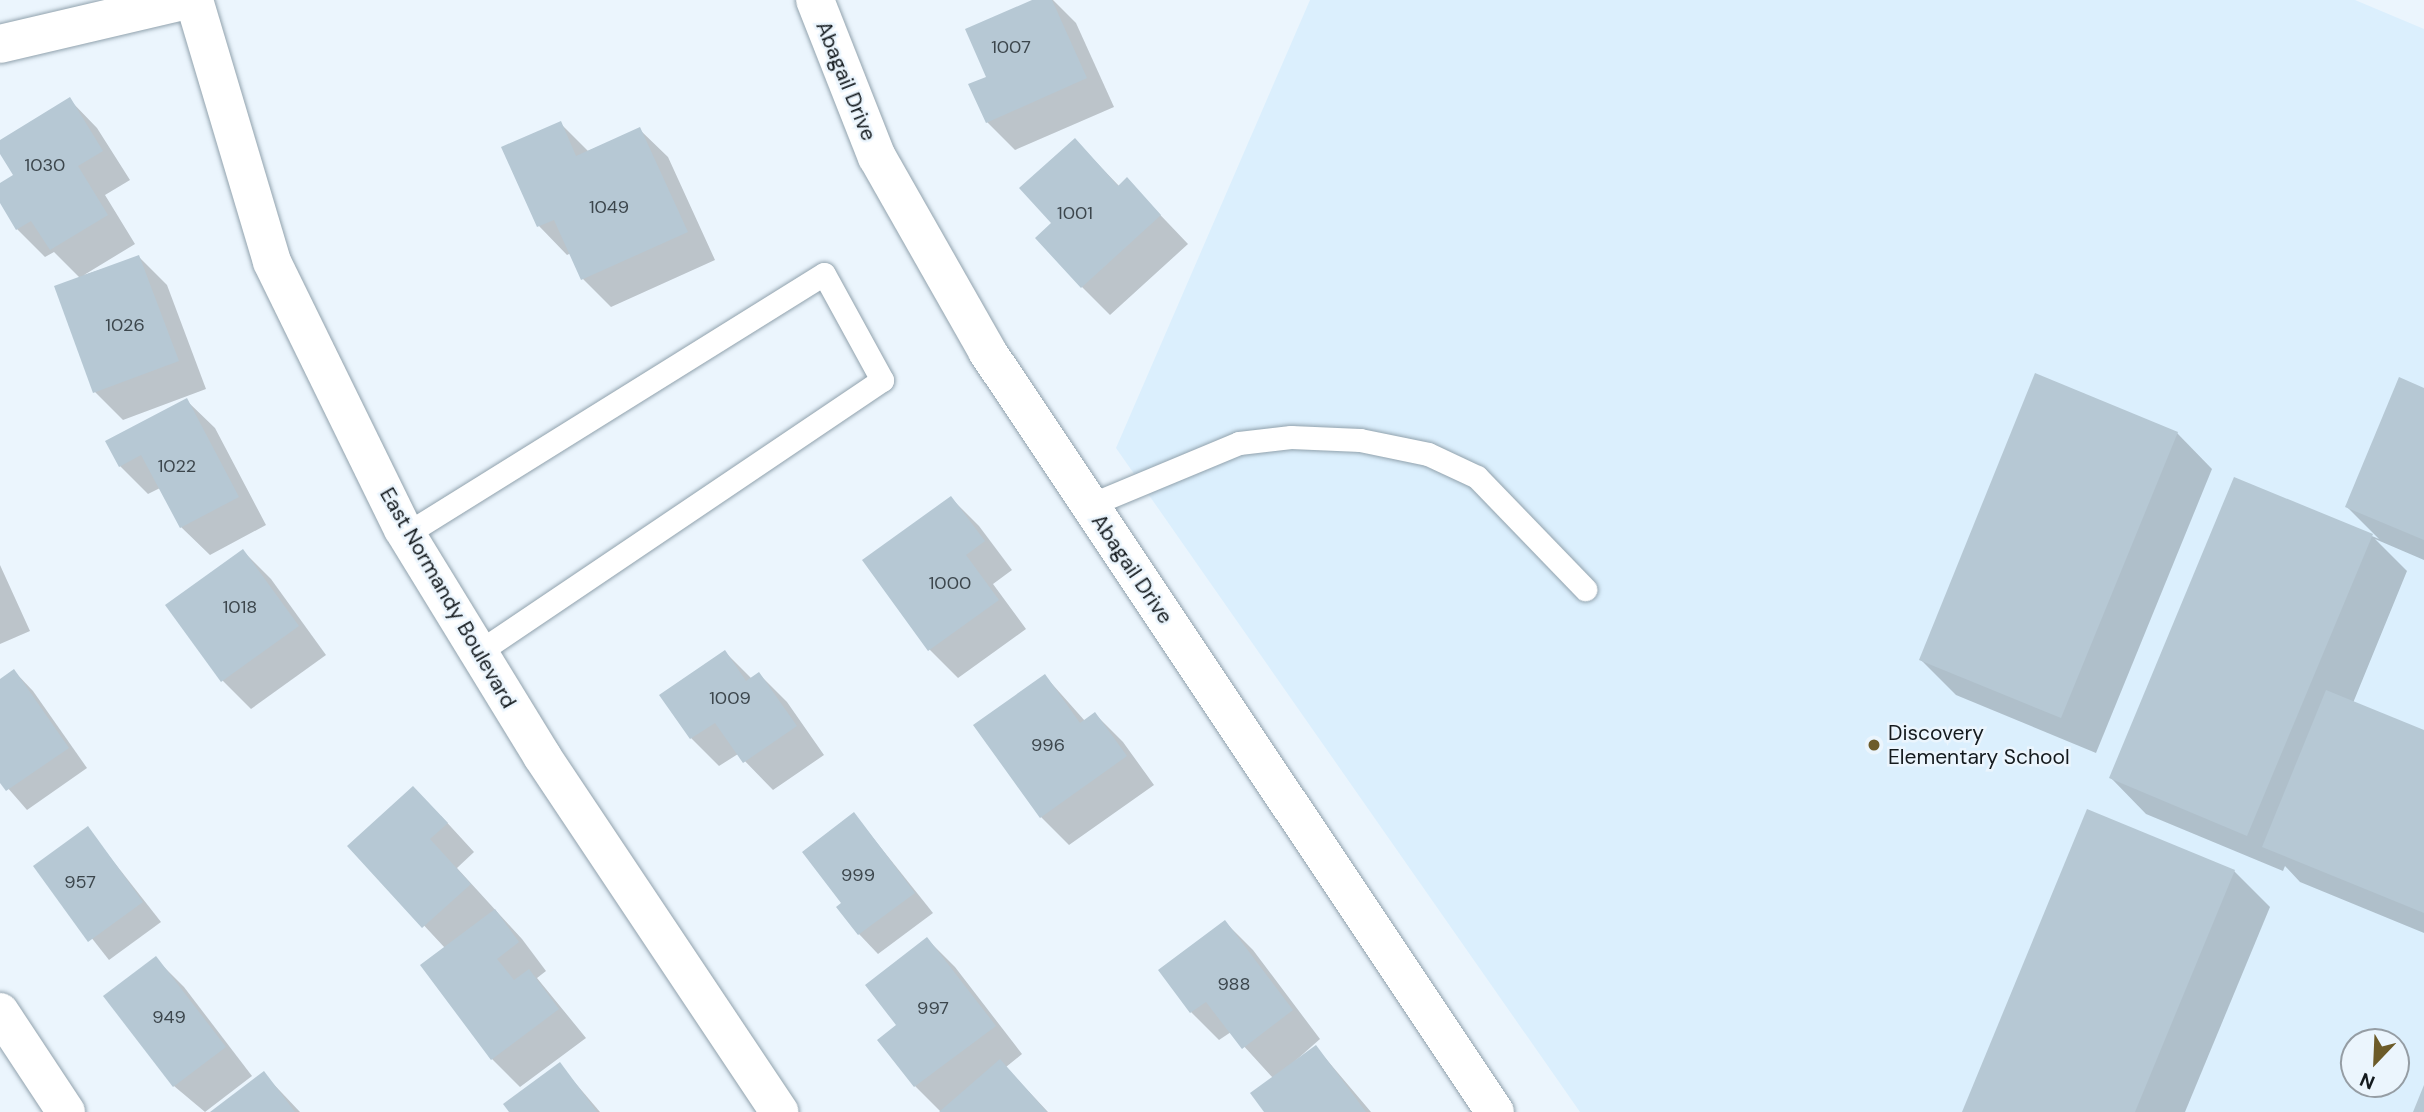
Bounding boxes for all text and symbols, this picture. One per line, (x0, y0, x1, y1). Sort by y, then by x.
street label: Abagail Drive (811, 18, 881, 144)
house number: 1007 (991, 36, 1031, 58)
house number: 1030 (25, 154, 65, 176)
house number: 1049 (589, 196, 629, 218)
house number: 1001 (1057, 202, 1093, 224)
house number: 1026 (105, 314, 145, 336)
house number: 1022 (158, 455, 196, 477)
street label: East Normandy Boulevard (374, 483, 522, 713)
street label: Abagail Drive (1086, 509, 1178, 629)
house number: 1000 (929, 572, 971, 594)
house number: 1018 (223, 596, 257, 618)
house number: 1009 (709, 687, 751, 709)
place label: Discovery Elementary School (1888, 720, 2070, 770)
house number: 996 (1031, 734, 1065, 756)
marker: Discovery Elementary School (1866, 737, 1882, 753)
house number: 999 (841, 864, 875, 886)
house number: 957 (64, 871, 96, 893)
house number: 988 (1218, 973, 1250, 995)
house number: 997 (917, 997, 949, 1019)
house number: 949 (152, 1006, 186, 1028)
north arrow (2340, 1028, 2410, 1098)
text: N (2356, 1067, 2379, 1095)

